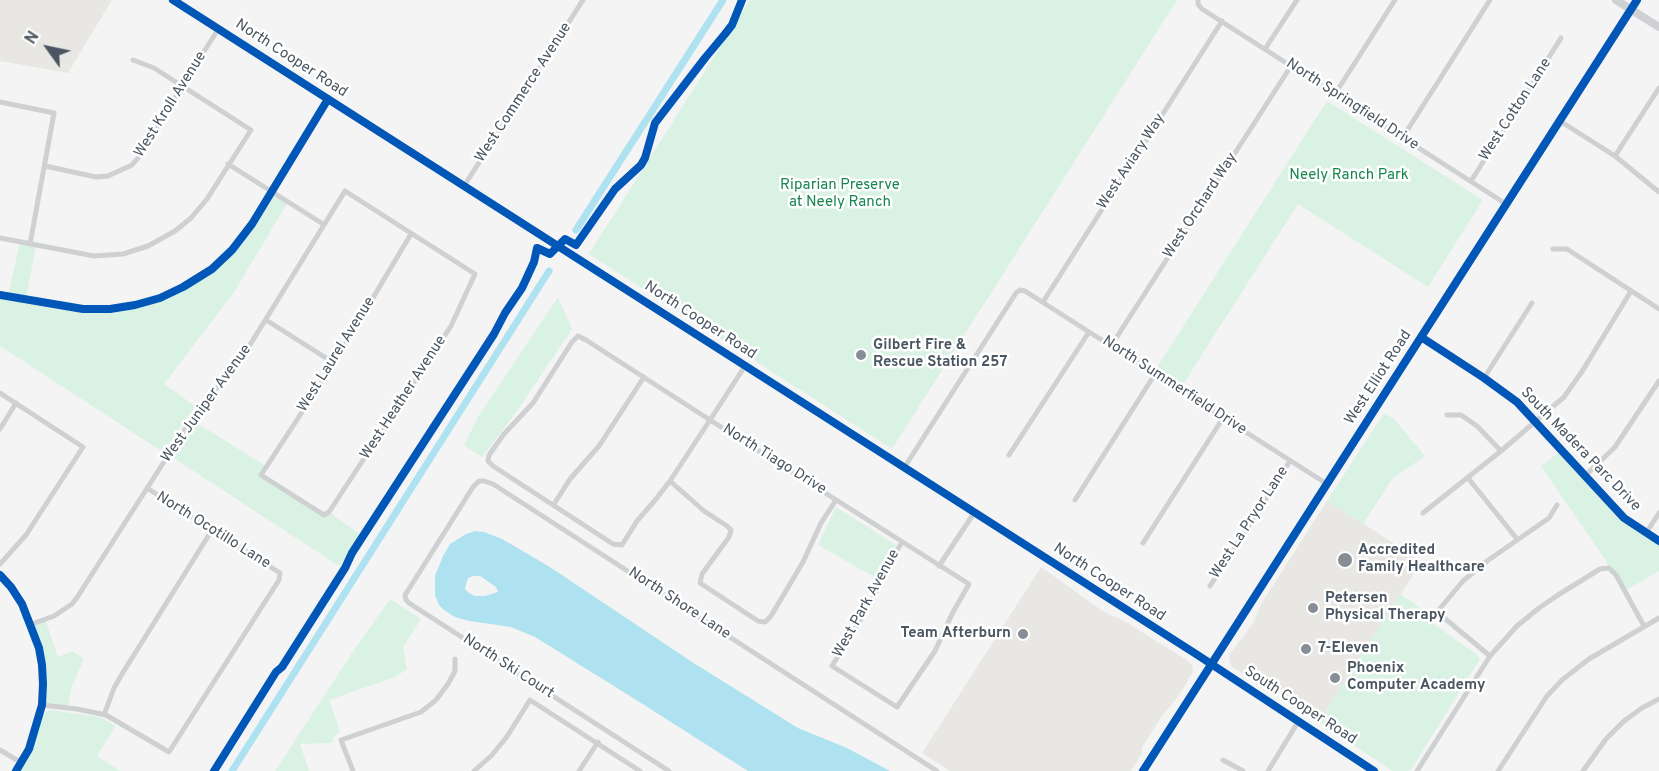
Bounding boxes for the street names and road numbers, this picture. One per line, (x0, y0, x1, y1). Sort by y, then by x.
street label: North Cooper Road (232, 16, 350, 102)
street label: West Commerce Avenue (472, 20, 576, 166)
street label: West Kroll Avenue (131, 49, 211, 161)
street label: North Springfield Drive (1282, 55, 1422, 155)
street label: West Cotton Lane (1476, 55, 1556, 165)
street label: West Aviary Way (1094, 111, 1170, 213)
street label: West Orchard Way (1160, 150, 1242, 262)
street label: North Cooper Road (641, 278, 759, 364)
street label: West Laurel Avenue (294, 294, 380, 416)
street label: West Elliot Road (1342, 327, 1416, 429)
street label: West Heather Avenue (357, 333, 451, 463)
street label: North Summerfield Drive (1099, 333, 1249, 439)
street label: West Juniper Avenue (158, 341, 256, 467)
street label: South Madera Parc Drive (1516, 384, 1644, 516)
street label: North Tiago Drive (719, 421, 829, 499)
street label: West La Pryor Lane (1207, 463, 1293, 583)
street label: North Ocotillo Lane (153, 489, 273, 573)
street label: North Cooper Road (1050, 540, 1168, 626)
street label: West Park Avenue (830, 547, 904, 661)
street label: North Shore Lane (624, 564, 734, 644)
street label: North Ski Court (459, 631, 557, 703)
street label: South Cooper Road (1240, 663, 1360, 749)

